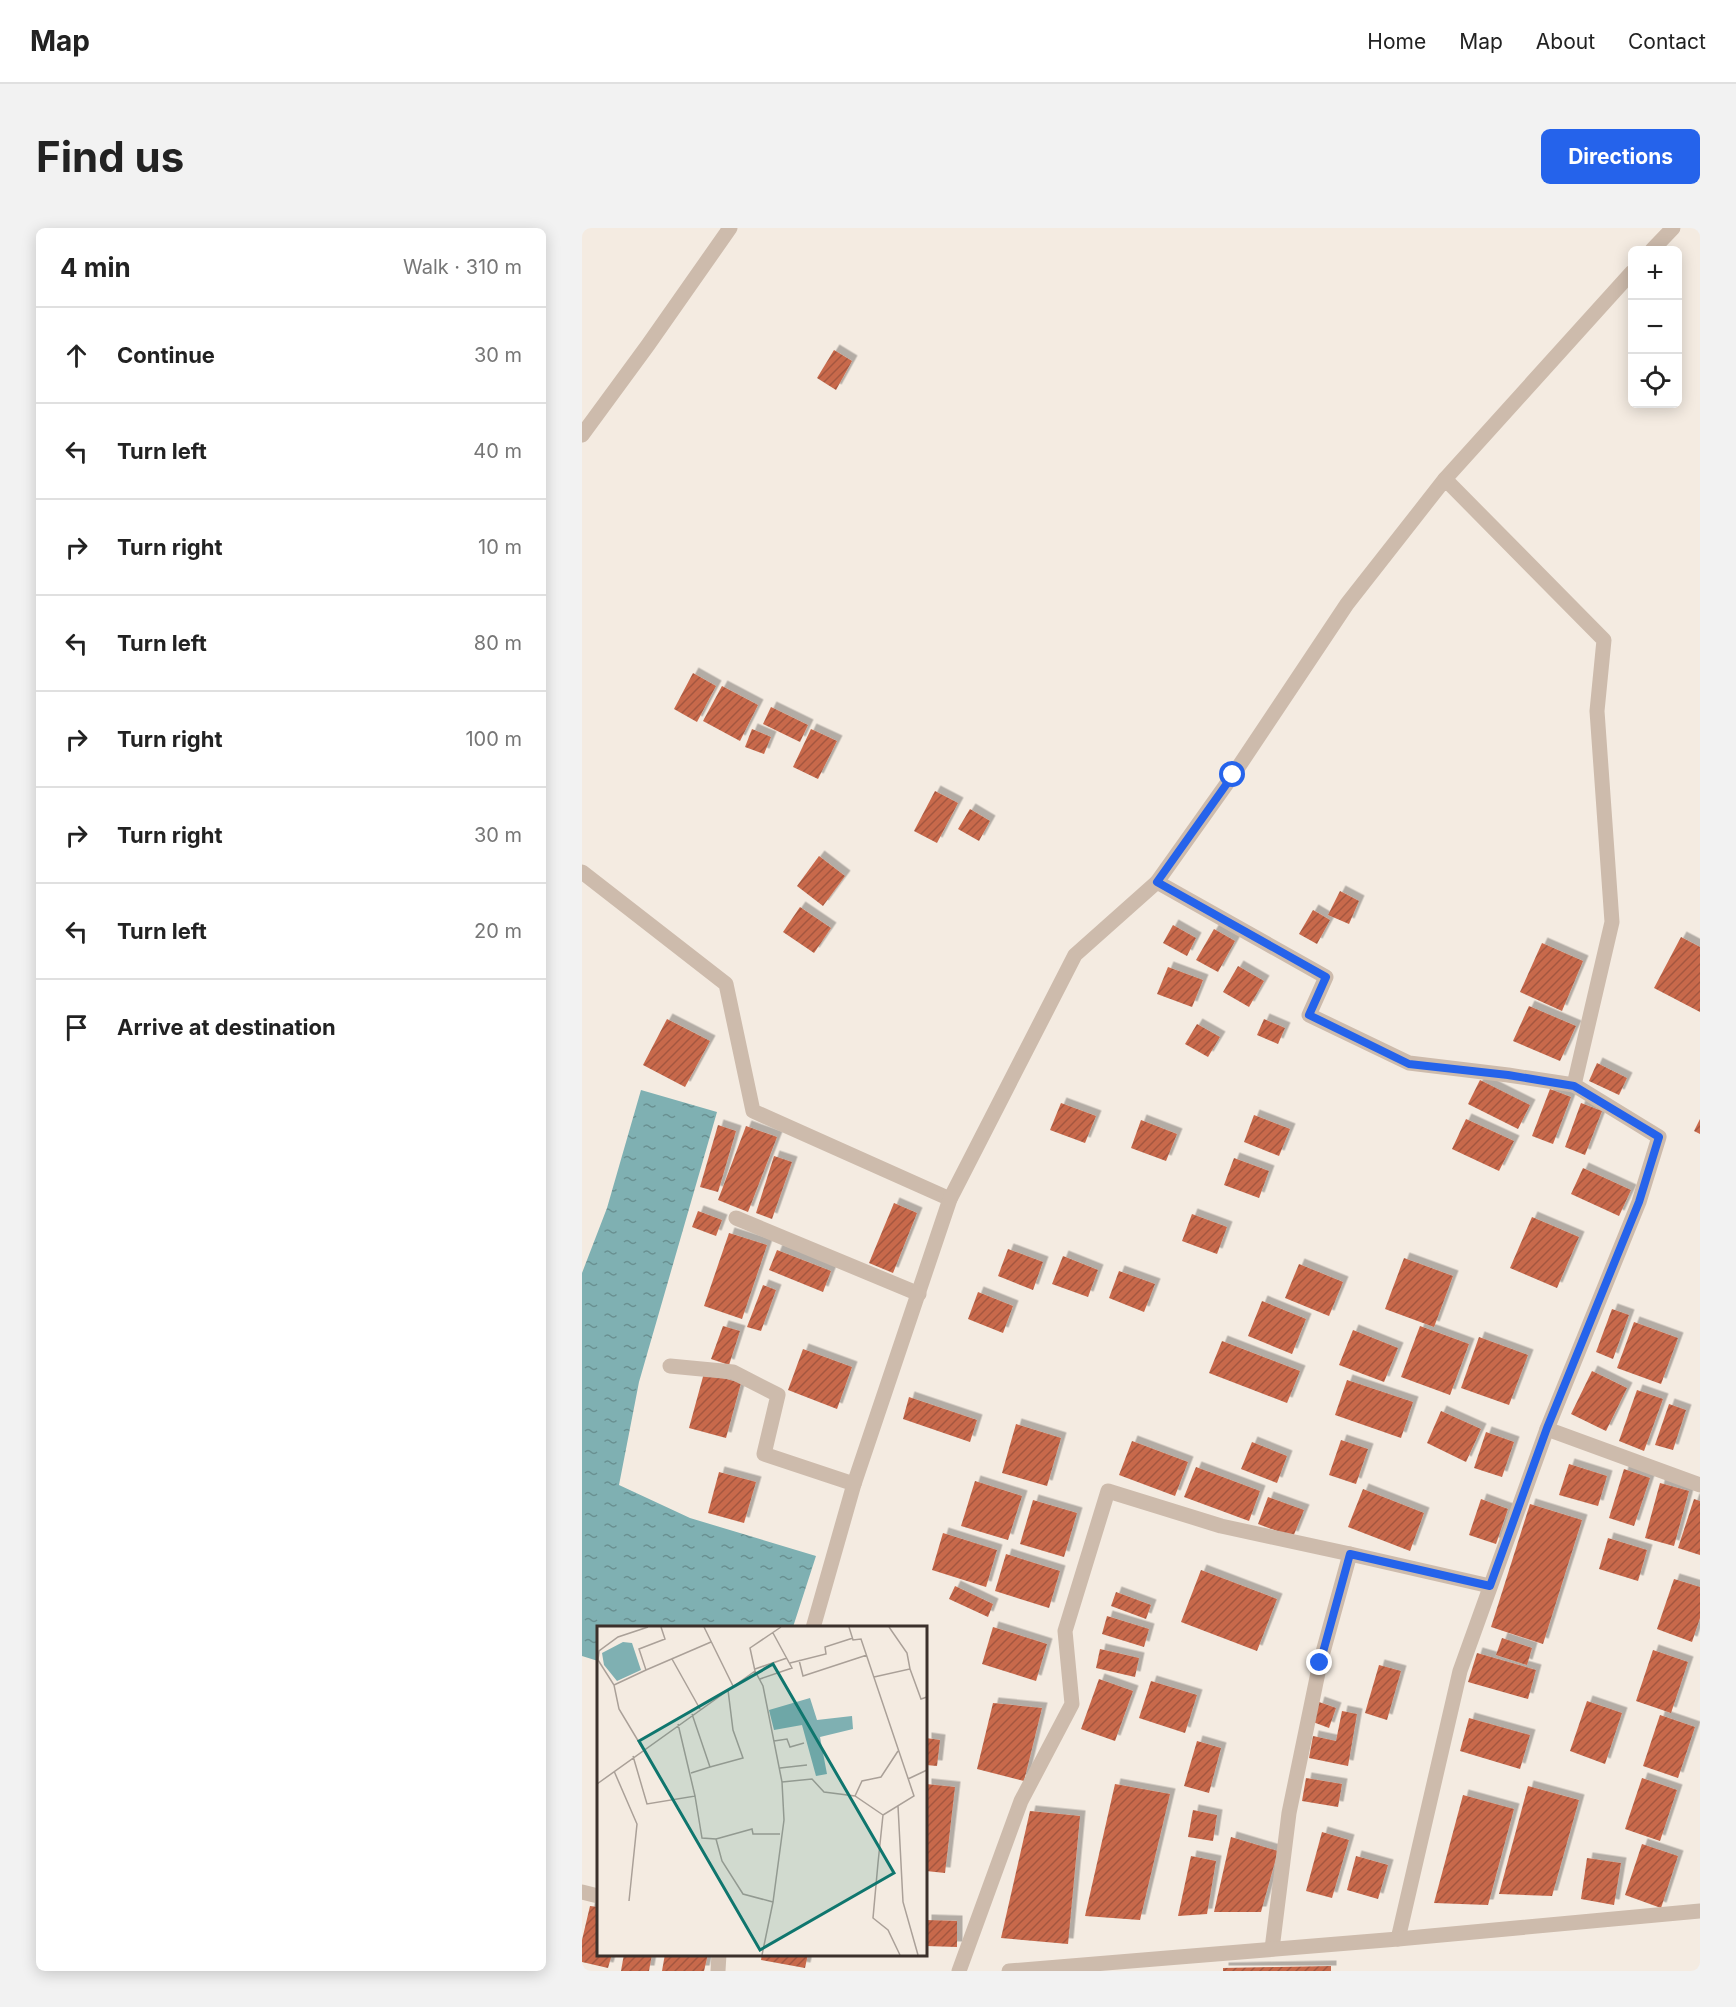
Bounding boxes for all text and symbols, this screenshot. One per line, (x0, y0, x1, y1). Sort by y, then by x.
text: Map (30, 24, 90, 58)
text: Home (1367, 29, 1426, 54)
text: Map (1459, 29, 1503, 54)
text: About (1536, 29, 1595, 54)
text: Contact (1628, 29, 1706, 54)
button: Directions (1541, 129, 1700, 184)
text: Find us (36, 131, 184, 182)
map controls (1628, 246, 1682, 408)
button: + (1628, 246, 1682, 300)
text: 4 min (60, 252, 131, 283)
text: Walk · 310 m (403, 255, 522, 279)
button: − (1628, 300, 1682, 354)
icon: ahead (60, 339, 93, 372)
text: Continue (117, 342, 215, 368)
text: 30 m (474, 343, 522, 367)
button: locate (1628, 354, 1682, 408)
icon: left (60, 435, 93, 468)
text: Turn left (117, 438, 207, 464)
text: 40 m (473, 439, 522, 463)
icon: right (60, 531, 93, 564)
text: Turn right (117, 534, 223, 560)
text: 10 m (478, 535, 522, 559)
icon: left (60, 627, 93, 660)
text: Turn left (117, 630, 207, 656)
text: 80 m (474, 631, 522, 655)
icon: right (60, 723, 93, 756)
text: Turn right (117, 726, 223, 752)
text: 100 m (465, 727, 522, 751)
route start (1219, 761, 1245, 787)
icon: right (60, 819, 93, 852)
text: Turn right (117, 822, 223, 848)
text: 30 m (474, 823, 522, 847)
icon: left (60, 915, 93, 948)
text: Turn left (117, 918, 207, 944)
text: 20 m (474, 919, 522, 943)
icon: arrive (60, 1011, 93, 1044)
text: Arrive at destination (117, 1014, 336, 1040)
inset map (597, 1626, 927, 1956)
route end (1306, 1649, 1332, 1675)

